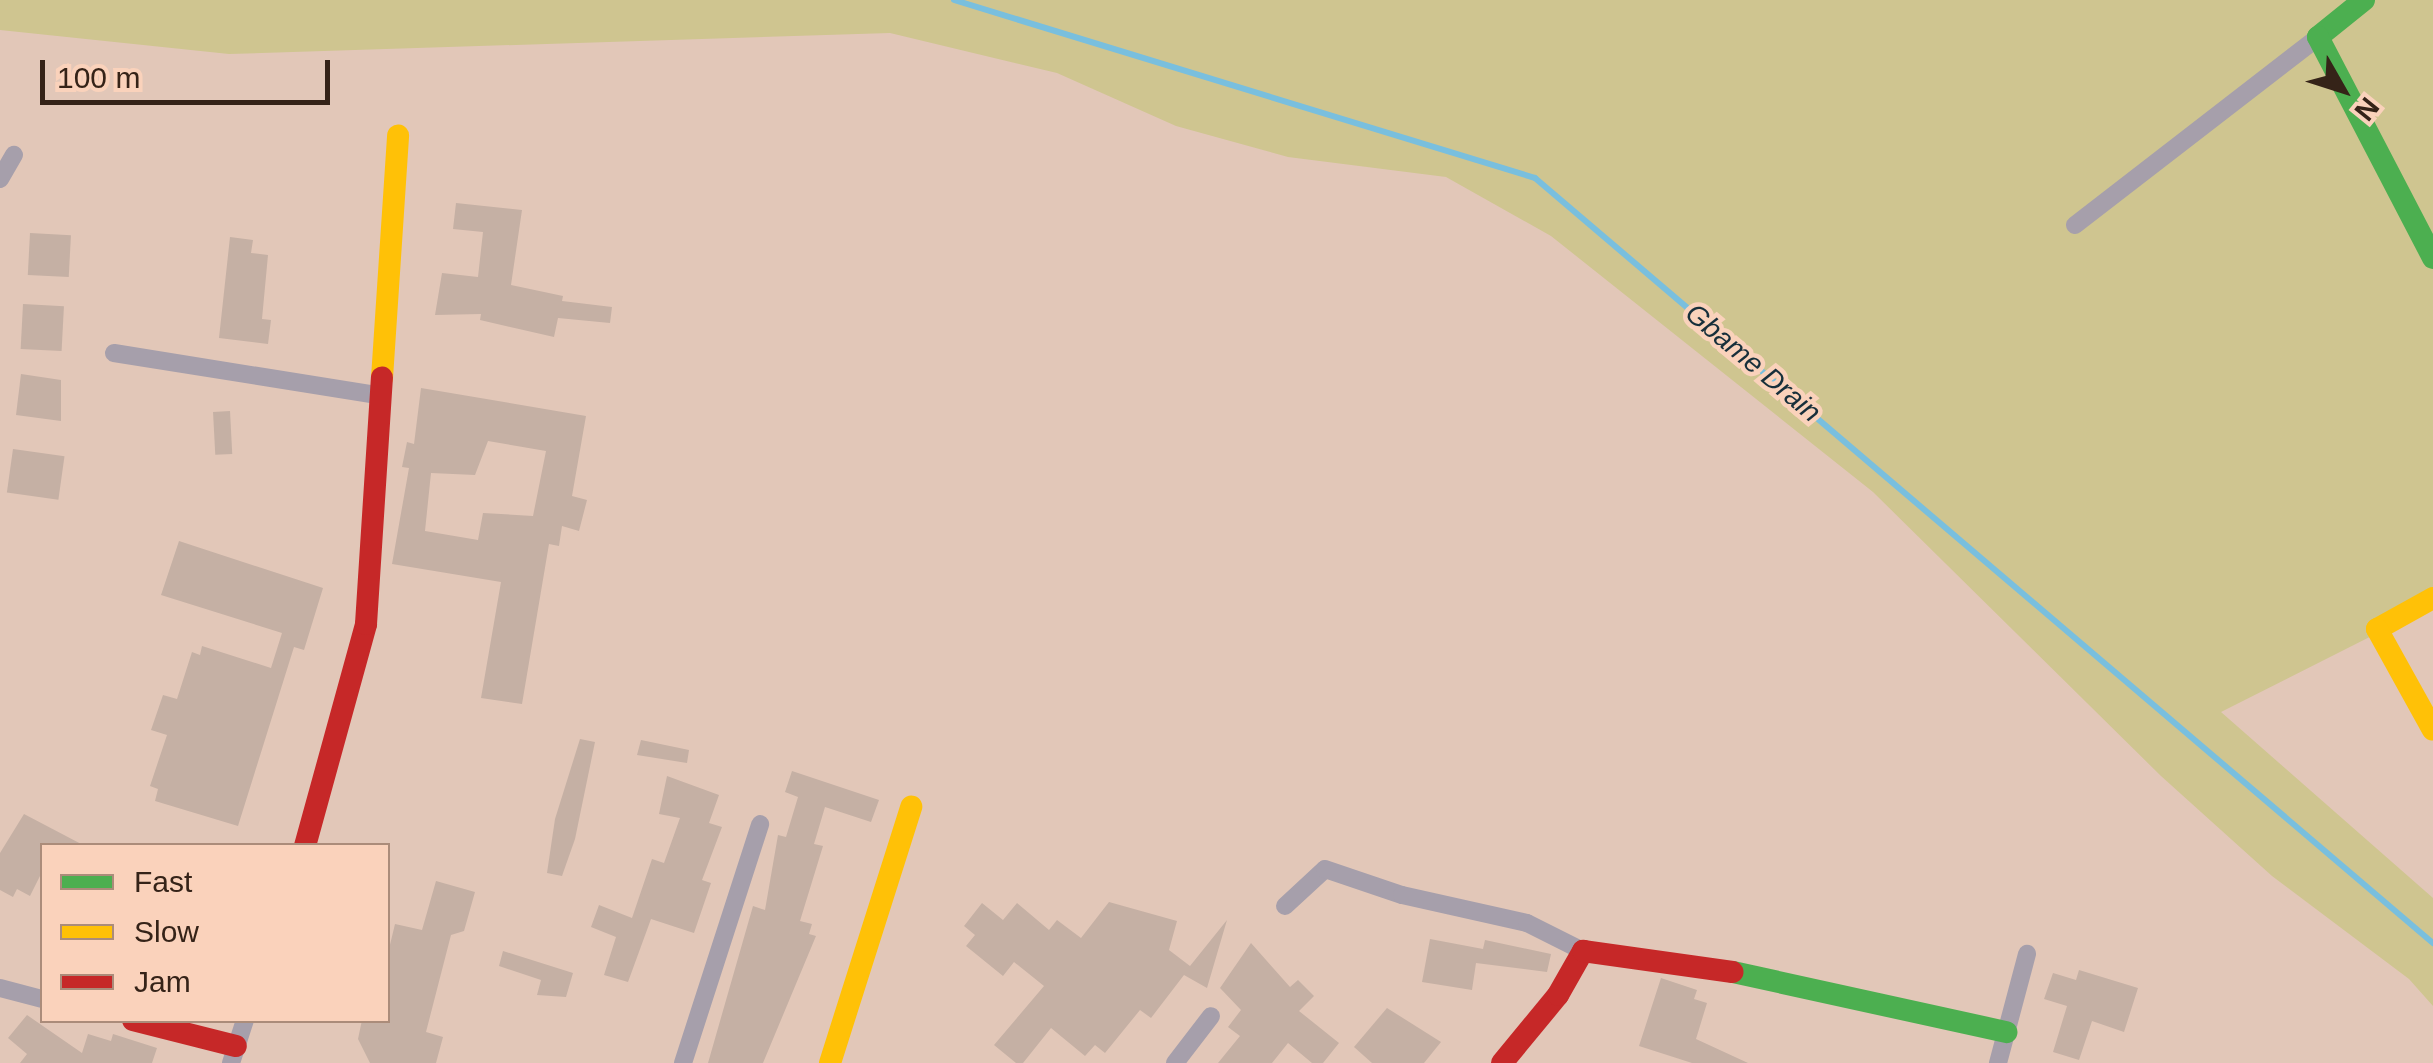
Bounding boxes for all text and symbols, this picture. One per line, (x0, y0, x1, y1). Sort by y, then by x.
scale bar (45, 40, 335, 102)
north arrow (2293, 40, 2393, 140)
text: 100 m (57, 61, 140, 94)
text: N (2348, 92, 2385, 127)
water label: Gbame Drain (1678, 297, 1828, 429)
legend (40, 843, 390, 1023)
text: Fast (134, 865, 192, 898)
text: Slow (134, 915, 199, 948)
text: Jam (134, 965, 191, 998)

